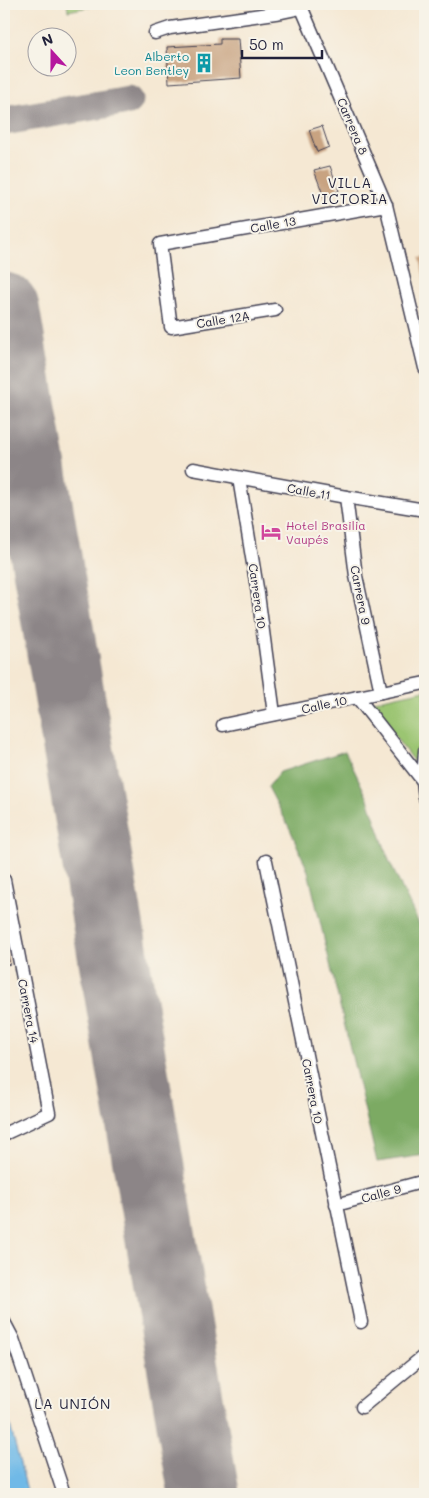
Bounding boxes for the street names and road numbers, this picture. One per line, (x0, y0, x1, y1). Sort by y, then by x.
street label: Carrera 8 (334, 95, 372, 157)
street label: Calle 13 (249, 212, 297, 236)
street label: Calle 12A (195, 307, 251, 331)
street label: Calle 11 (286, 479, 332, 503)
street label: Carrera 10 (246, 562, 271, 630)
street label: Carrera 9 (347, 564, 375, 626)
street label: Calle 10 (300, 691, 349, 717)
street label: Carrera 14 (15, 977, 43, 1045)
street label: Carrera 10 (299, 1057, 327, 1125)
street label: Calle 9 (359, 1180, 403, 1206)

